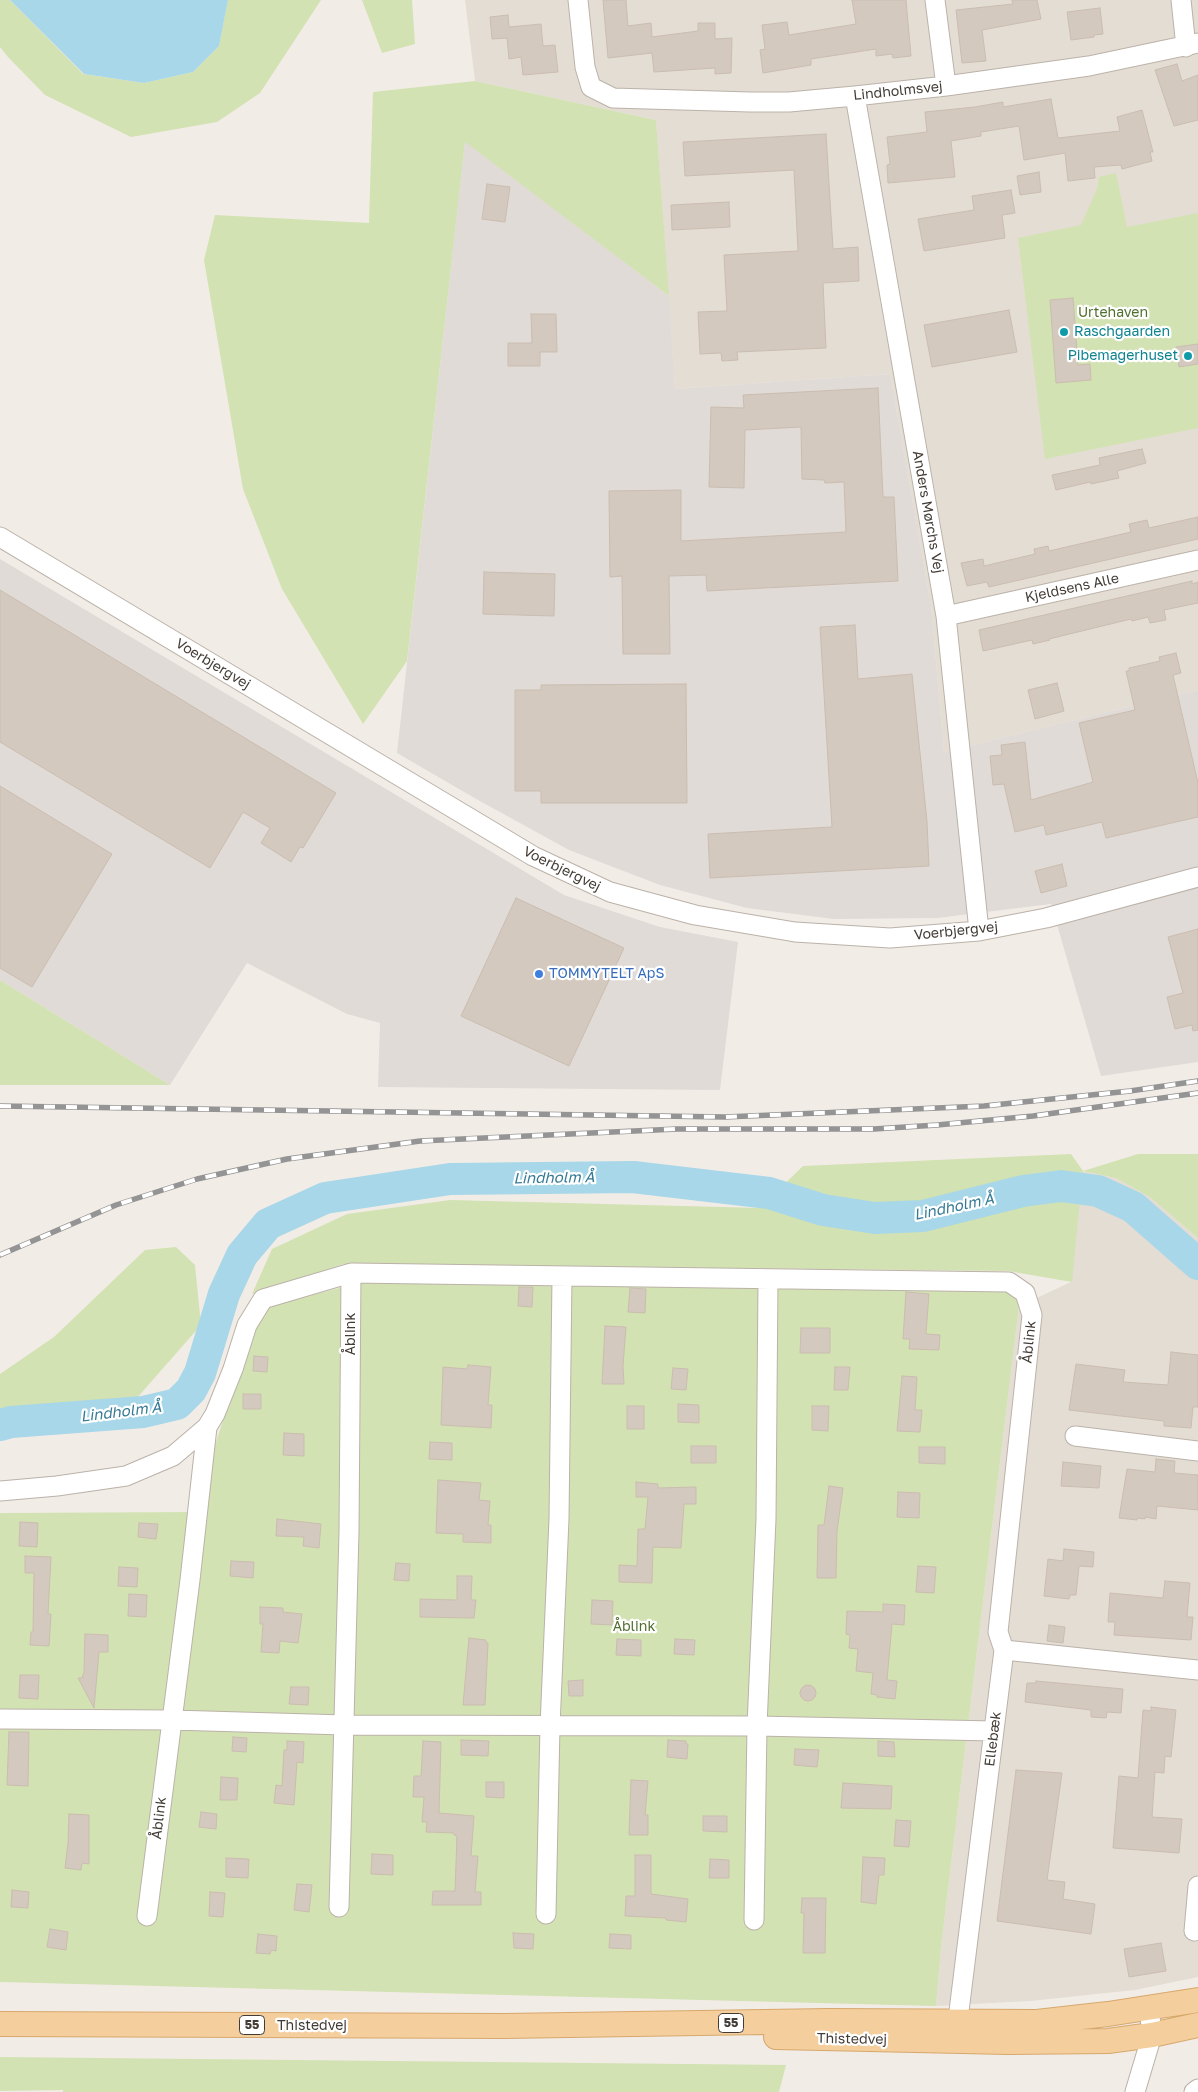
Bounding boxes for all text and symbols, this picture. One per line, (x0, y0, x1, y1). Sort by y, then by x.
street label: Lindholmsvej (853, 78, 943, 104)
park label: Urtehaven (1078, 305, 1148, 321)
place label: Raschgaarden (1074, 324, 1170, 340)
marker: Raschgaarden (1058, 326, 1070, 338)
place label: Pibemagerhuset (1068, 348, 1178, 364)
marker: Pibemagerhuset (1182, 350, 1194, 362)
street label: Anders Mørchs Vej (909, 449, 947, 575)
street label: Kjeldsens Alle (1024, 570, 1120, 606)
street label: Voerbjergvej (173, 635, 253, 693)
street label: Voerbjergvej (520, 843, 604, 895)
street label: Voerbjergvej (913, 918, 999, 944)
place label: TOMMYTELT ApS (549, 966, 664, 982)
marker: TOMMYTELT ApS (533, 968, 545, 980)
water label: Lindholm Å (513, 1168, 595, 1188)
water label: Lindholm Å (912, 1190, 996, 1224)
street label: Åblink (343, 1313, 359, 1355)
street label: Åblink (1018, 1320, 1040, 1364)
water label: Lindholm Å (80, 1398, 162, 1426)
park label: Åblink (613, 1619, 655, 1635)
street label: Ellebæk (981, 1711, 1005, 1767)
street label: Åblink (148, 1796, 170, 1840)
road number: 55 (718, 2014, 744, 2032)
road number: 55 (240, 2016, 264, 2034)
street label: Thistedvej (277, 2018, 347, 2034)
street label: Thistedvej (817, 2030, 887, 2048)

